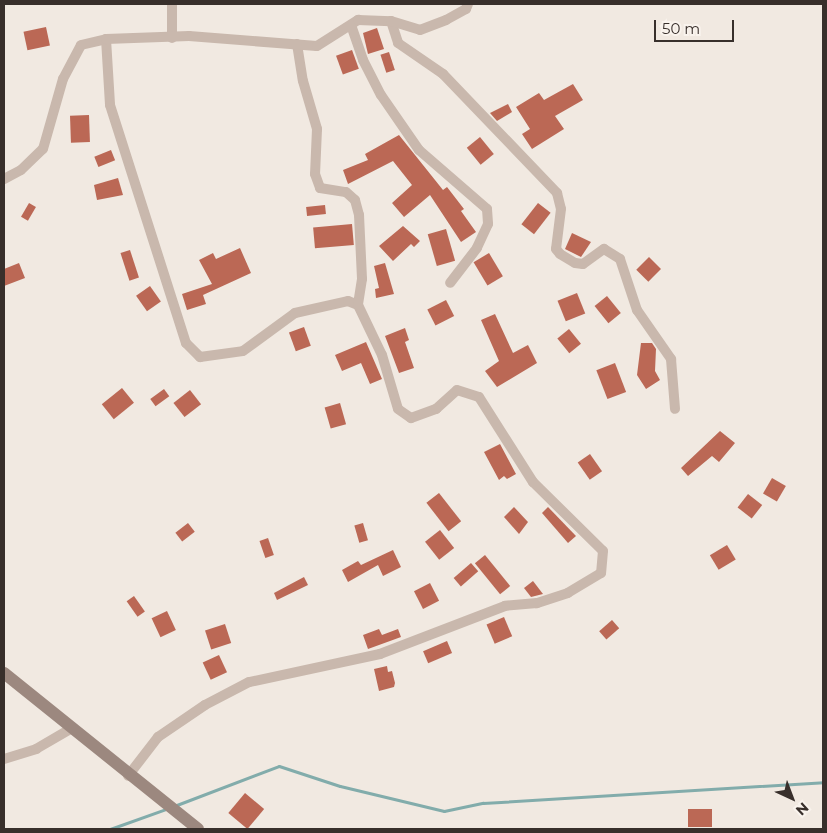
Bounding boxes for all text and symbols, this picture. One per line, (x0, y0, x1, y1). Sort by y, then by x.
scale bar (657, 10, 737, 42)
text: 50 m (662, 19, 700, 38)
north arrow (767, 773, 817, 823)
text: N (792, 799, 813, 819)

